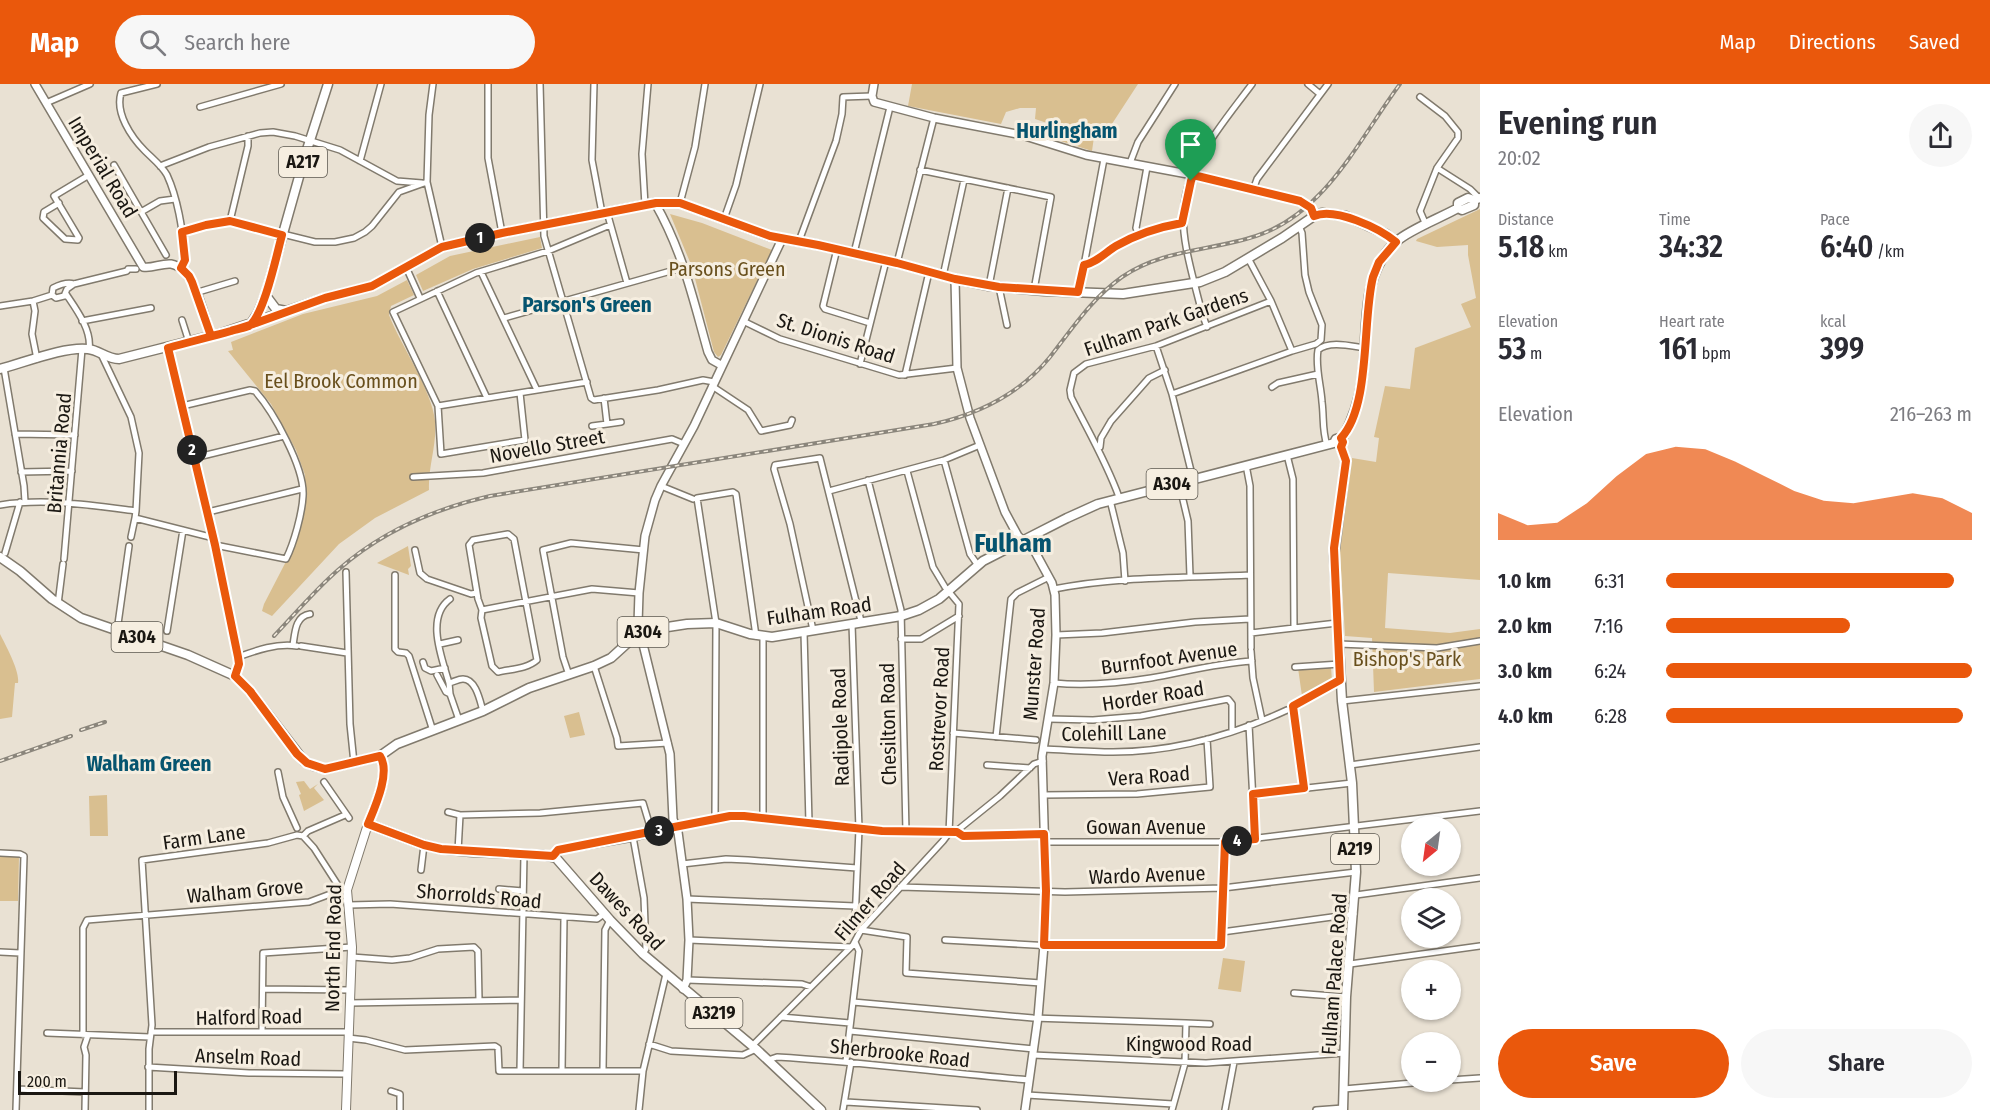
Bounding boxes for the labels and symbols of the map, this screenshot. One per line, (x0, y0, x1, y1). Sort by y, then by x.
street label: Imperial Road (63, 112, 143, 222)
district label: Hurlingham (1016, 118, 1118, 144)
pin (1165, 119, 1216, 181)
road number: A217 (279, 147, 327, 177)
pin: 1 (465, 223, 495, 253)
park label: Parsons Green (669, 257, 785, 281)
street label: Fulham Park Gardens (1081, 283, 1251, 361)
district label: Parson's Green (522, 292, 652, 318)
street label: St. Dionis Road (774, 308, 898, 368)
park label: Eel Brook Common (264, 369, 418, 393)
street label: Britannia Road (42, 392, 76, 514)
street label: Novello Street (488, 424, 607, 468)
pin: 2 (177, 435, 207, 465)
road number: A304 (1146, 469, 1198, 499)
district label: Fulham (974, 528, 1052, 559)
street label: Fulham Road (765, 592, 873, 630)
street label: Munster Road (1018, 607, 1050, 721)
road number: A304 (618, 617, 668, 647)
road number: A304 (112, 622, 162, 652)
street label: Burnfoot Avenue (1099, 637, 1239, 679)
street label: Rostrevor Road (924, 646, 954, 772)
park label: Bishop's Park (1353, 647, 1462, 671)
street label: Chesilton Road (875, 662, 901, 786)
street label: Radipole Road (826, 667, 854, 787)
street label: Horder Road (1100, 676, 1206, 716)
street label: Colehill Lane (1061, 720, 1167, 746)
district label: Walham Green (86, 751, 212, 777)
street label: Vera Road (1107, 761, 1191, 791)
street label: Gowan Avenue (1086, 815, 1206, 839)
pin: 3 (644, 816, 674, 846)
north arrow (1401, 816, 1461, 876)
street label: Farm Lane (161, 819, 247, 855)
pin: 4 (1222, 826, 1252, 856)
road number: A219 (1331, 834, 1379, 864)
street label: Filmer Road (829, 857, 911, 945)
street label: Wardo Avenue (1088, 861, 1206, 889)
street label: Dawes Road (585, 867, 669, 955)
street label: Walham Grove (186, 874, 304, 908)
street label: Shorrolds Road (415, 879, 543, 913)
street label: North End Road (320, 884, 346, 1012)
street label: Fulham Palace Road (1316, 892, 1352, 1056)
road number: A3219 (686, 998, 742, 1028)
street label: Halford Road (195, 1004, 303, 1030)
street label: Kingwood Road (1126, 1032, 1252, 1056)
street label: Sherbrooke Road (829, 1034, 971, 1072)
street label: Anselm Road (194, 1043, 302, 1071)
scale bar (18, 1068, 177, 1096)

